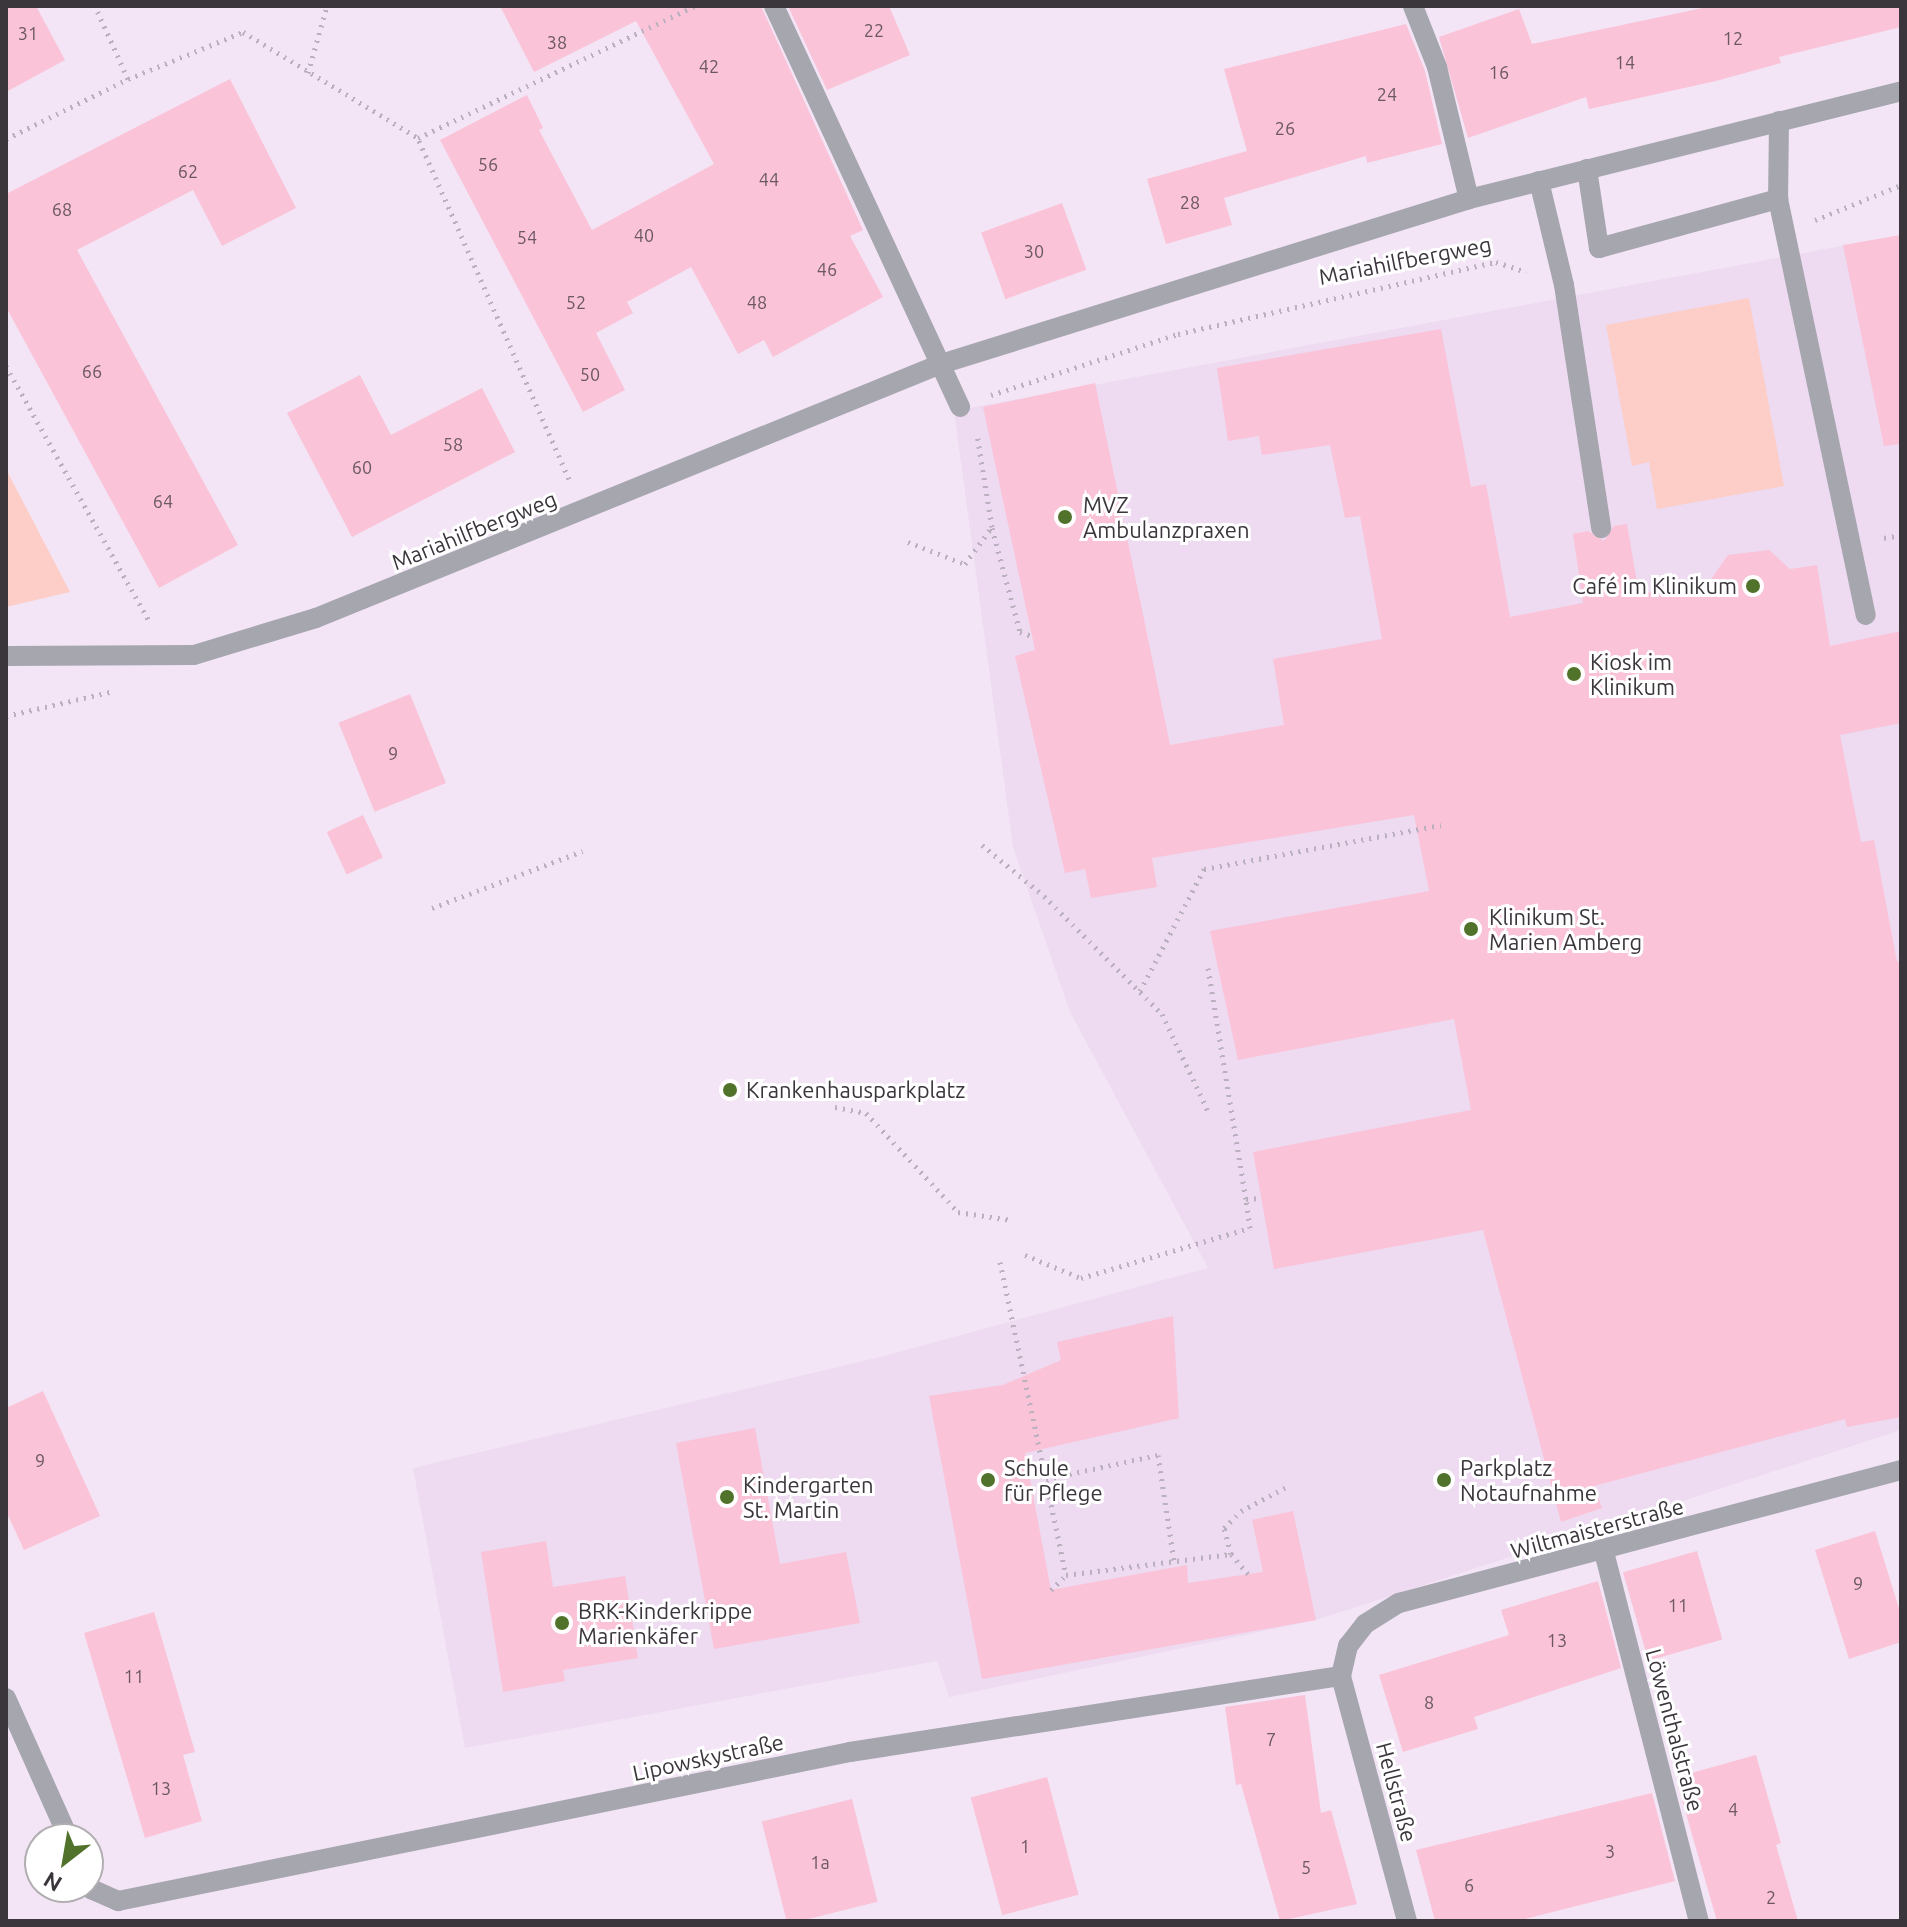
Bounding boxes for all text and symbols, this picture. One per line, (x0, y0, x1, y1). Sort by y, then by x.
house number: 22 (864, 19, 884, 41)
house number: 31 (18, 22, 38, 44)
house number: 12 (1723, 27, 1743, 49)
house number: 38 (547, 31, 567, 53)
house number: 14 (1615, 51, 1635, 73)
house number: 42 (699, 55, 719, 77)
house number: 16 (1489, 61, 1509, 83)
house number: 24 (1377, 83, 1397, 105)
house number: 26 (1275, 117, 1295, 139)
house number: 56 (478, 153, 498, 175)
house number: 62 (178, 160, 198, 182)
house number: 44 (759, 168, 779, 190)
house number: 28 (1180, 191, 1200, 213)
house number: 68 (52, 198, 72, 220)
house number: 40 (634, 224, 654, 246)
house number: 54 (517, 226, 537, 248)
street label: Mariahilfbergweg (1316, 230, 1494, 290)
house number: 30 (1024, 240, 1044, 262)
house number: 46 (817, 258, 837, 280)
house number: 52 (566, 291, 586, 313)
house number: 48 (747, 291, 767, 313)
house number: 66 (82, 360, 102, 382)
house number: 50 (580, 363, 600, 385)
house number: 58 (443, 433, 463, 455)
house number: 60 (352, 456, 372, 478)
street label: Mariahilfbergweg (388, 485, 560, 575)
house number: 64 (153, 490, 173, 512)
place label: MVZ Ambulanzpraxen (1083, 491, 1250, 542)
marker: MVZ Ambulanzpraxen (1054, 506, 1076, 528)
place label: Café im Klinikum (1572, 573, 1737, 599)
marker: Café im Klinikum (1744, 577, 1762, 595)
place label: Kiosk im Klinikum (1590, 648, 1675, 700)
marker: Kiosk im Klinikum (1565, 665, 1583, 683)
house number: 9 (388, 742, 398, 764)
place label: Klinikum St. Marien Amberg (1489, 903, 1642, 954)
marker: Klinikum St. Marien Amberg (1460, 918, 1482, 940)
place label: Krankenhausparkplatz (746, 1077, 965, 1103)
marker: Krankenhausparkplatz (721, 1081, 739, 1099)
house number: 9 (35, 1449, 45, 1471)
place label: Schule für Pflege (1004, 1454, 1103, 1506)
place label: Parkplatz Notaufnahme (1460, 1454, 1597, 1506)
place label: Kindergarten St. Martin (743, 1471, 874, 1522)
marker: Schule für Pflege (979, 1471, 997, 1489)
marker: Parkplatz Notaufnahme (1435, 1471, 1453, 1489)
marker: Kindergarten St. Martin (718, 1488, 736, 1506)
street label: Wiltmaisterstraße (1508, 1492, 1686, 1564)
house number: 9 (1853, 1572, 1863, 1594)
house number: 11 (1668, 1594, 1688, 1616)
place label: BRK-Kinderkrippe Marienkäfer (578, 1597, 752, 1648)
marker: BRK-Kinderkrippe Marienkäfer (553, 1614, 571, 1632)
house number: 13 (1547, 1629, 1567, 1651)
street label: Löwenthalstraße (1641, 1646, 1709, 1814)
house number: 11 (124, 1665, 144, 1687)
house number: 8 (1424, 1691, 1434, 1713)
street label: Lipowskystraße (630, 1728, 786, 1786)
house number: 7 (1266, 1728, 1276, 1750)
street label: Hellstraße (1371, 1739, 1423, 1845)
house number: 13 (151, 1777, 171, 1799)
house number: 4 (1728, 1798, 1738, 1820)
north arrow (24, 1823, 104, 1903)
house number: 1 (1020, 1835, 1030, 1857)
house number: 3 (1605, 1840, 1615, 1862)
house number: 1a (810, 1851, 830, 1873)
house number: 5 (1301, 1856, 1311, 1878)
text: N (39, 1867, 66, 1897)
house number: 6 (1464, 1874, 1474, 1896)
house number: 2 (1766, 1886, 1776, 1908)

